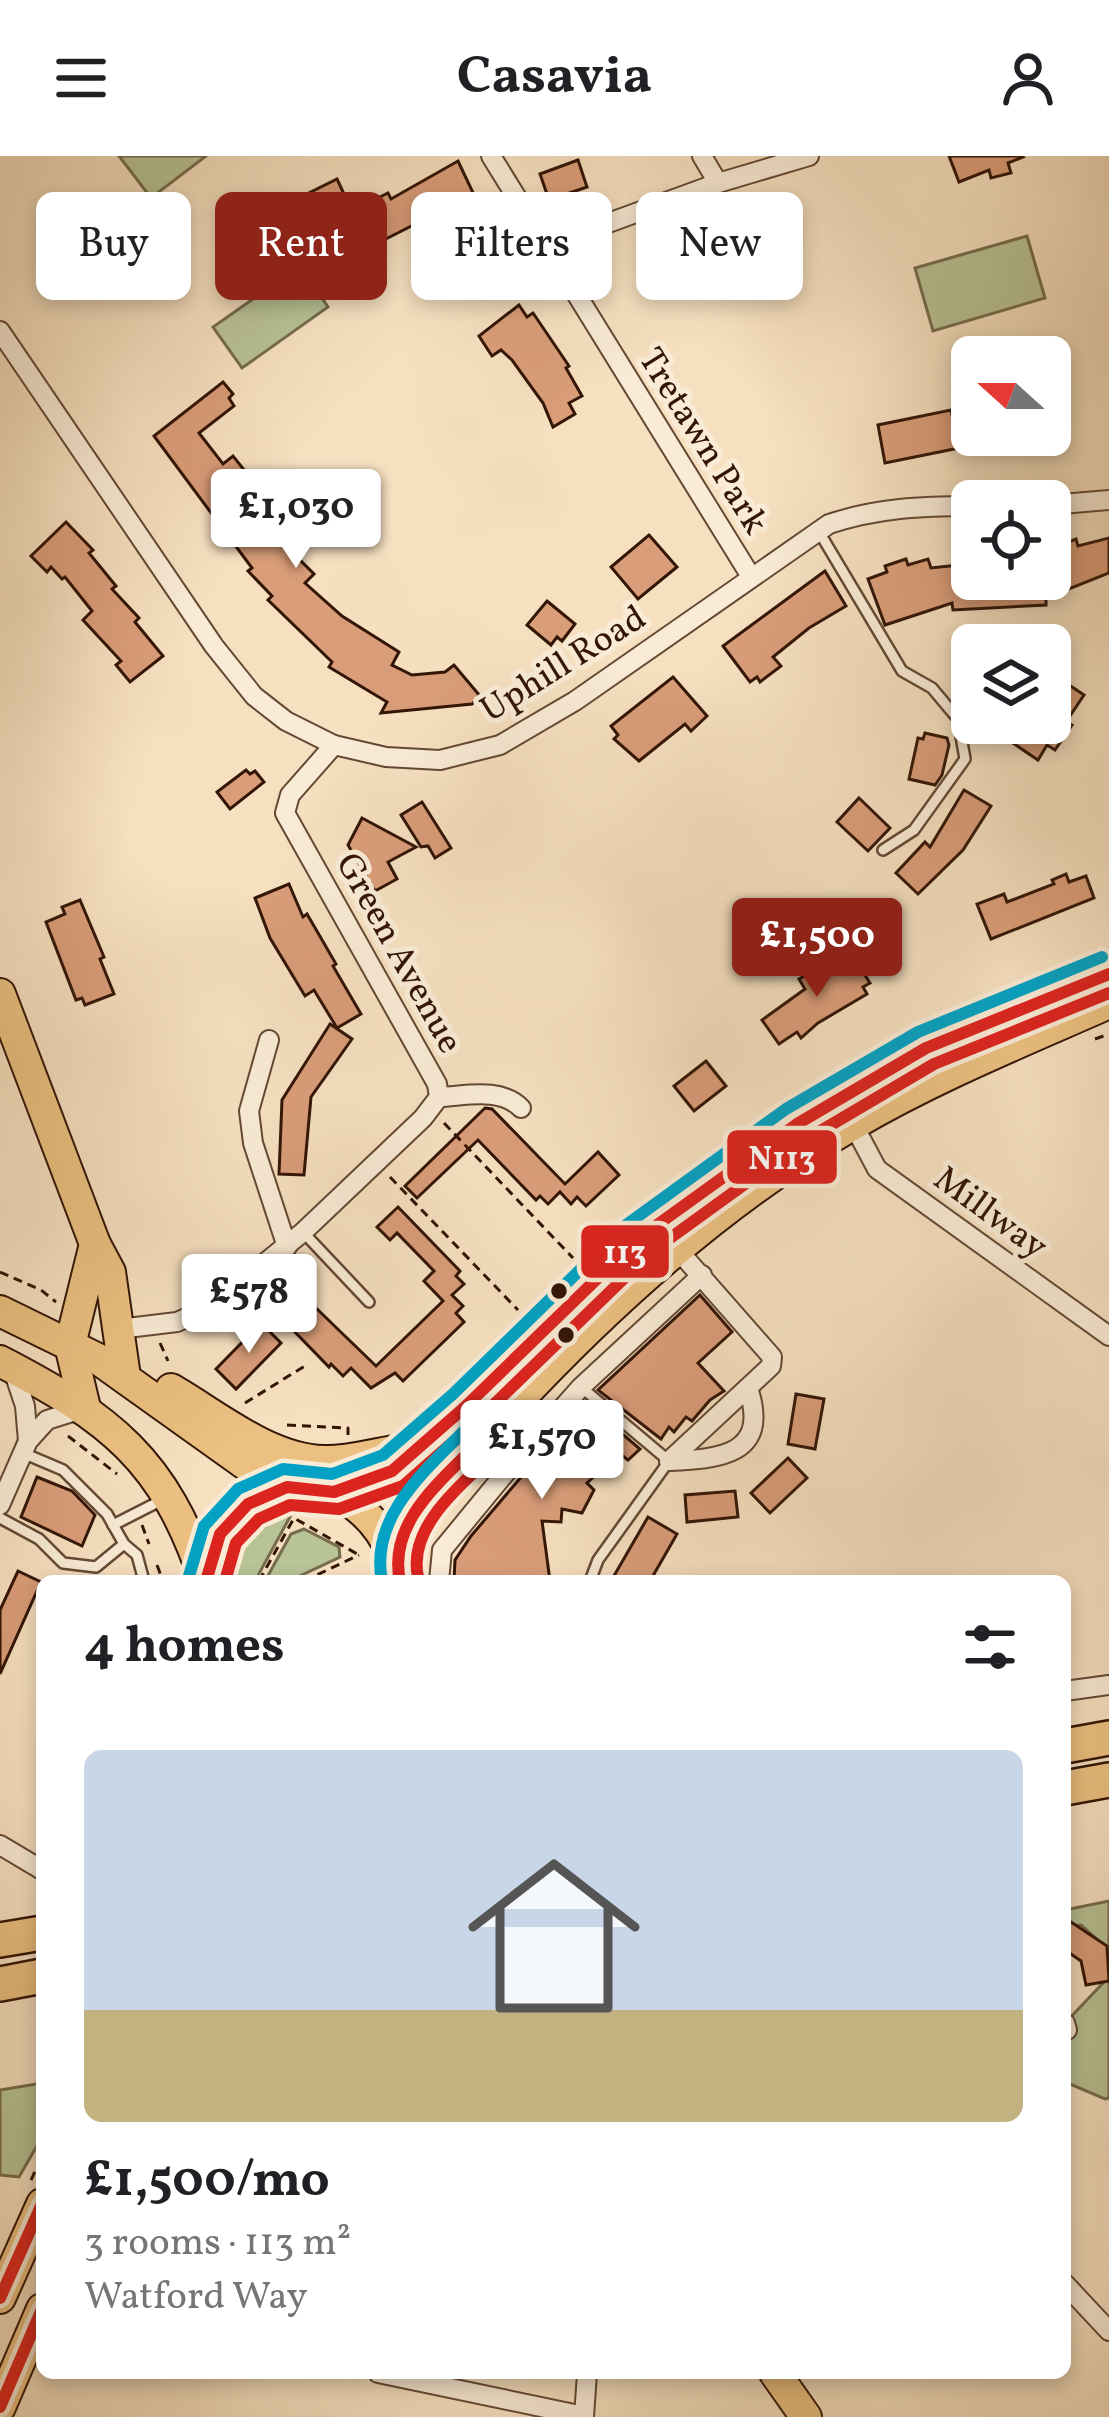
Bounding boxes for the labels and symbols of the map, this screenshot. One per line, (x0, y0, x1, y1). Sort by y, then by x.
north arrow (951, 336, 1071, 456)
street label: Tretawn Park (624, 339, 779, 545)
pin: £1,030 (198, 469, 394, 571)
street label: Uphill Road (472, 595, 657, 736)
street label: Green Avenue (322, 845, 473, 1063)
pin: £1,500 (719, 898, 915, 1000)
line badge: N113 (725, 1128, 839, 1186)
text: N113 (748, 1138, 816, 1184)
street label: Millway (922, 1156, 1057, 1273)
line badge: 113 (579, 1223, 671, 1280)
text: 113 (603, 1232, 647, 1278)
pin: £578 (178, 1254, 320, 1356)
unlabelled marker (548, 1280, 570, 1302)
unlabelled marker (555, 1324, 577, 1346)
pin: £1,570 (444, 1400, 640, 1502)

